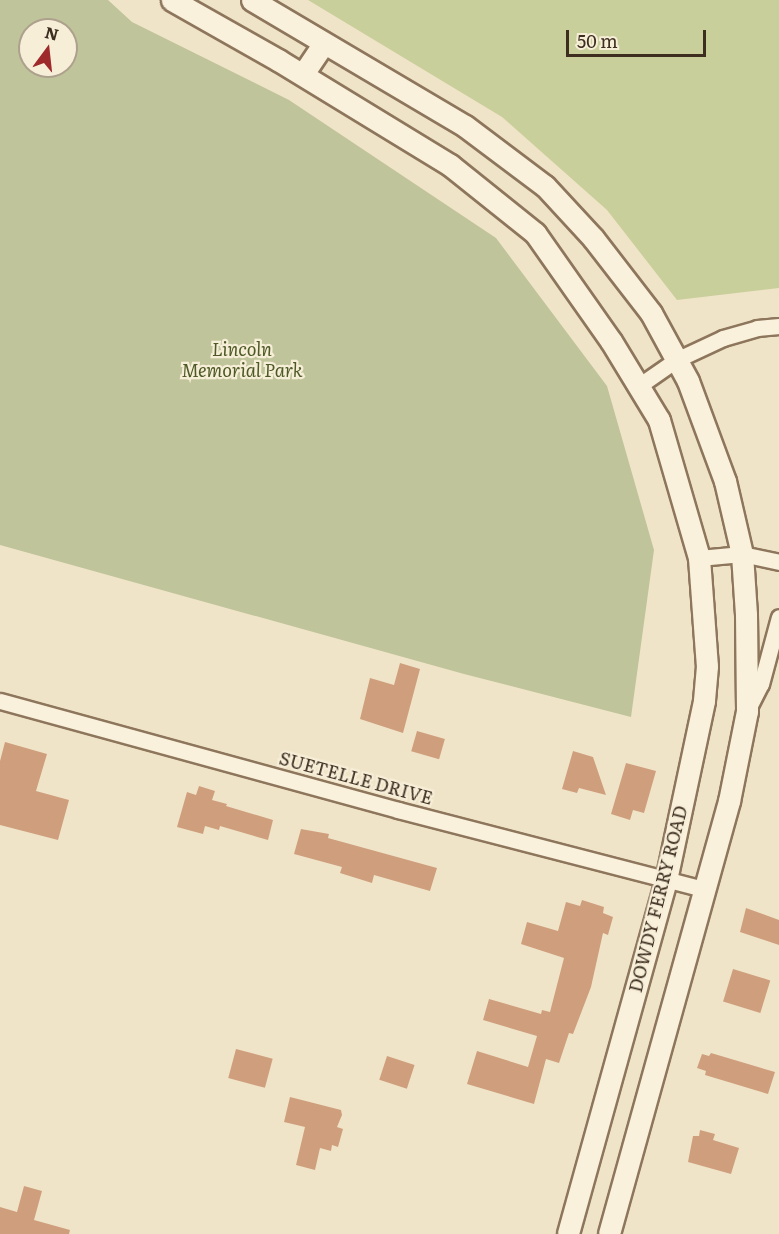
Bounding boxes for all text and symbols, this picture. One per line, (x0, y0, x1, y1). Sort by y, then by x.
north arrow (18, 18, 78, 78)
scale bar (569, 18, 708, 56)
text: N (43, 19, 62, 46)
text: 50 m (577, 27, 618, 54)
park label: Lincoln Memorial Park (181, 339, 303, 382)
street label: SUETELLE DRIVE (277, 747, 435, 809)
street label: DOWDY FERRY ROAD (624, 803, 692, 995)

